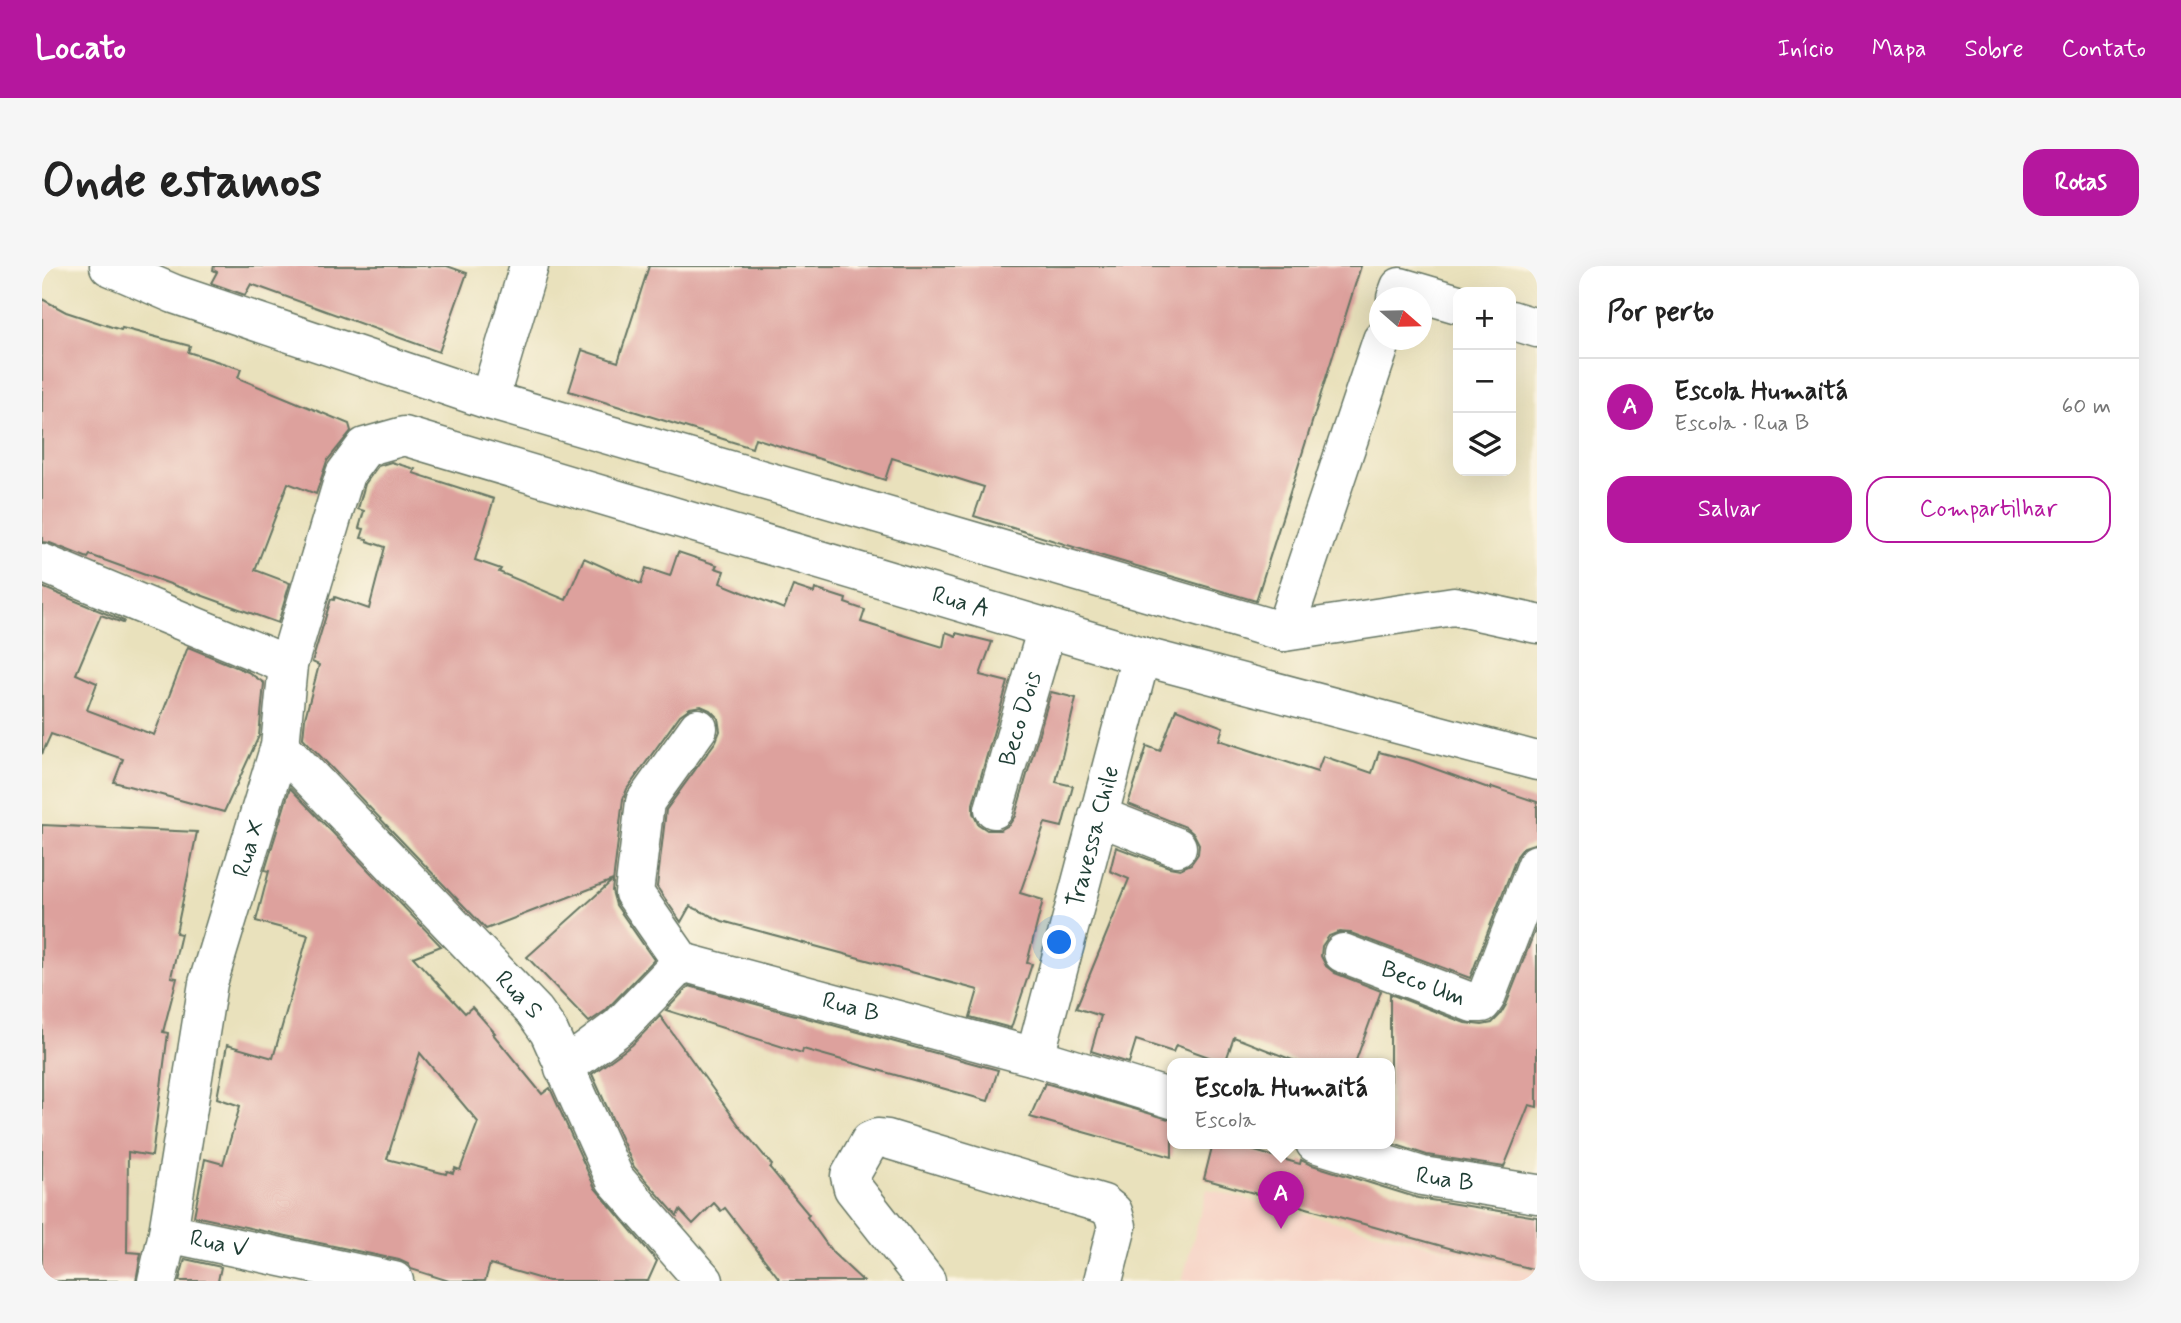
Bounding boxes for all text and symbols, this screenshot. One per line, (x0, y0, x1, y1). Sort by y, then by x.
text: Locato (35, 27, 126, 71)
text: Início (1777, 34, 1834, 65)
text: Mapa (1872, 34, 1926, 65)
text: Sobre (1964, 34, 2024, 65)
text: Contato (2062, 34, 2146, 65)
button: Rotas (2023, 149, 2139, 216)
text: Onde estamos (42, 150, 322, 215)
north arrow (1369, 287, 1432, 350)
map controls (1453, 287, 1516, 476)
button: + (1453, 287, 1516, 350)
text: Por perto (1607, 292, 1714, 331)
button: − (1453, 350, 1516, 413)
text: Escola Humaitá (1674, 375, 1848, 409)
text: A (1622, 392, 1638, 422)
text: 60 m (2062, 392, 2111, 422)
text: Escola · Rua B (1674, 409, 1809, 439)
button: layers (1453, 413, 1516, 476)
button: Salvar (1607, 476, 1852, 543)
button: Compartilhar (1866, 476, 2111, 543)
street label: Rua A (928, 579, 993, 625)
street label: Beco Dois (992, 667, 1049, 770)
street label: Travessa Chile (1060, 762, 1127, 911)
street label: Rua X (226, 816, 272, 881)
your location (1042, 925, 1076, 959)
street label: Beco Um (1377, 954, 1470, 1014)
street label: Rua S (488, 964, 549, 1026)
street label: Rua B (819, 985, 883, 1030)
popup (1167, 1058, 1395, 1149)
text: Escola Humaitá (1194, 1072, 1368, 1106)
text: Escola (1194, 1106, 1256, 1136)
street label: Rua B (1414, 1160, 1476, 1199)
pin: A (1258, 1171, 1304, 1229)
street label: Rua V (187, 1223, 251, 1265)

